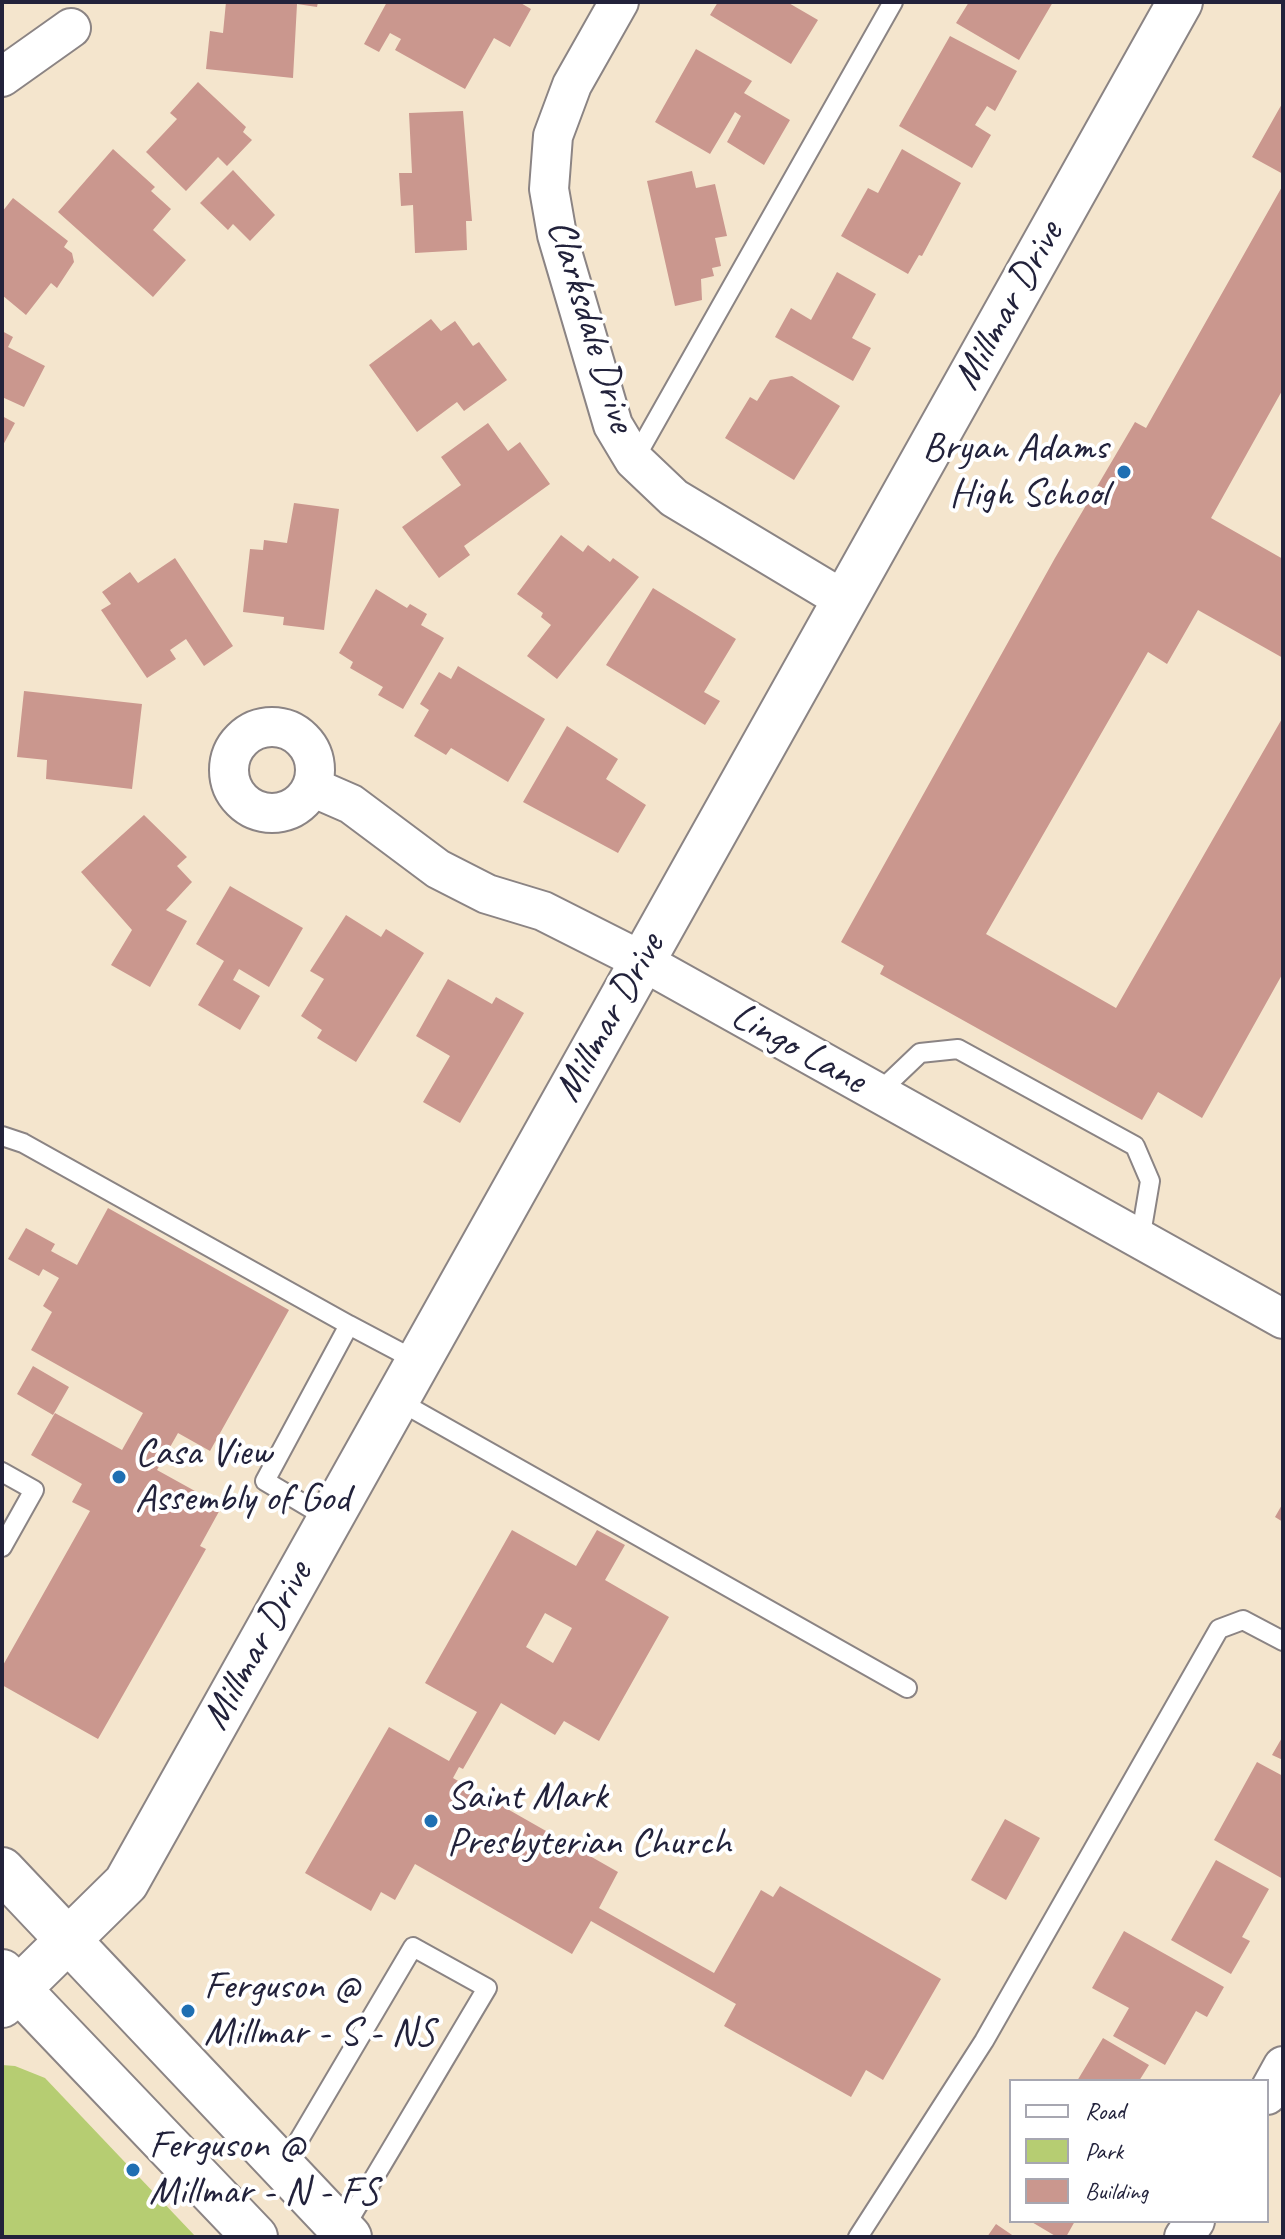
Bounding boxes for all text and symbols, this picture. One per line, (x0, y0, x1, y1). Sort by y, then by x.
street label: Clarksdale Drive (535, 214, 645, 438)
street label: Millmar Drive (943, 214, 1075, 398)
place label: Bryan Adams High School (923, 425, 1108, 519)
marker: Bryan Adams High School (1115, 463, 1133, 481)
street label: Millmar Drive (544, 926, 676, 1110)
street label: Lingo Lane (722, 993, 874, 1105)
place label: Casa View Assembly of God (135, 1430, 350, 1524)
marker: Casa View Assembly of God (110, 1468, 128, 1486)
street label: Millmar Drive (192, 1554, 324, 1738)
place label: Saint Mark Presbyterian Church (447, 1774, 731, 1868)
marker: Saint Mark Presbyterian Church (422, 1812, 440, 1830)
place label: Ferguson @ Millmar - S - NS (204, 1964, 435, 2058)
marker: Ferguson @ Millmar - S - NS (179, 2002, 197, 2020)
legend (1009, 2079, 1269, 2223)
text: Road (1085, 2096, 1125, 2126)
place label: Ferguson @ Millmar - N - FS (149, 2123, 378, 2217)
text: Park (1085, 2136, 1123, 2166)
marker: Ferguson @ Millmar - N - FS (124, 2161, 142, 2179)
text: Building (1085, 2176, 1148, 2206)

